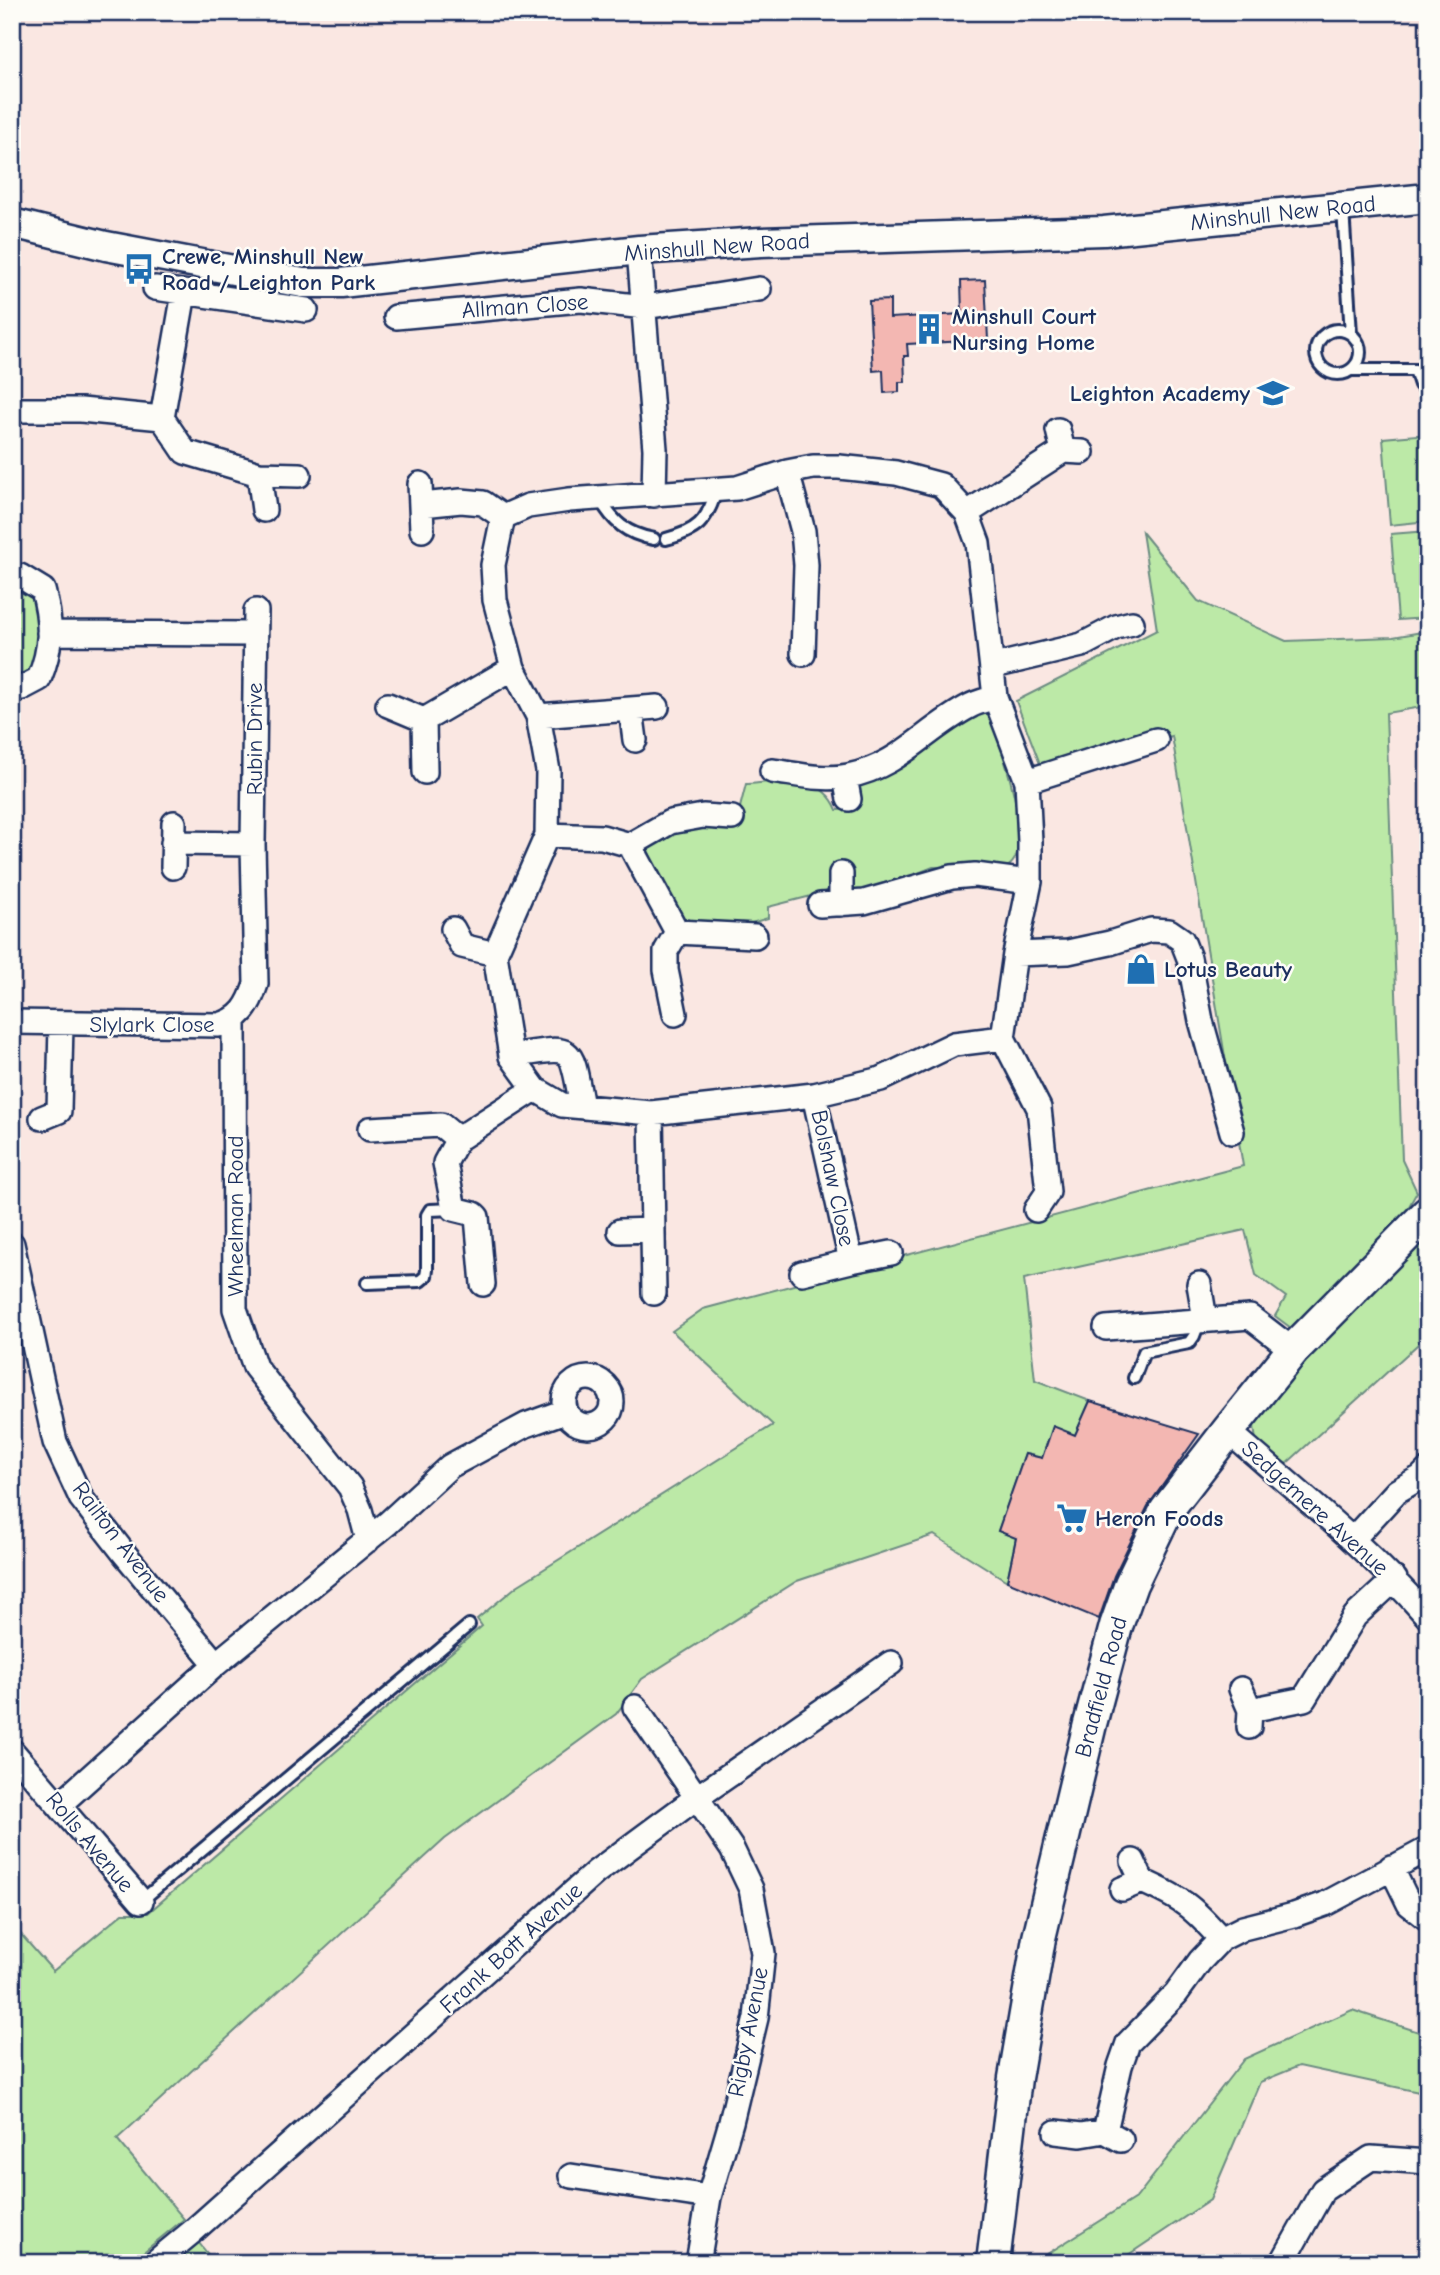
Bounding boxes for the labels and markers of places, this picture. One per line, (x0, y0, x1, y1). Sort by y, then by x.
place label: Crewe, Minshull New Road / Leighton Park (162, 243, 375, 296)
bus stop icon: Crewe, Minshull New Road / Leighton Park (122, 252, 156, 286)
place label: Minshull Court Nursing Home (952, 303, 1096, 356)
building icon: Minshull Court Nursing Home (912, 312, 946, 346)
school or university icon: Leighton Academy (1256, 376, 1290, 410)
place label: Leighton Academy (1070, 380, 1250, 407)
shop icon: Lotus Beauty (1124, 952, 1158, 986)
place label: Lotus Beauty (1164, 956, 1293, 983)
supermarket icon: Heron Foods (1055, 1501, 1089, 1535)
place label: Heron Foods (1095, 1505, 1223, 1532)

